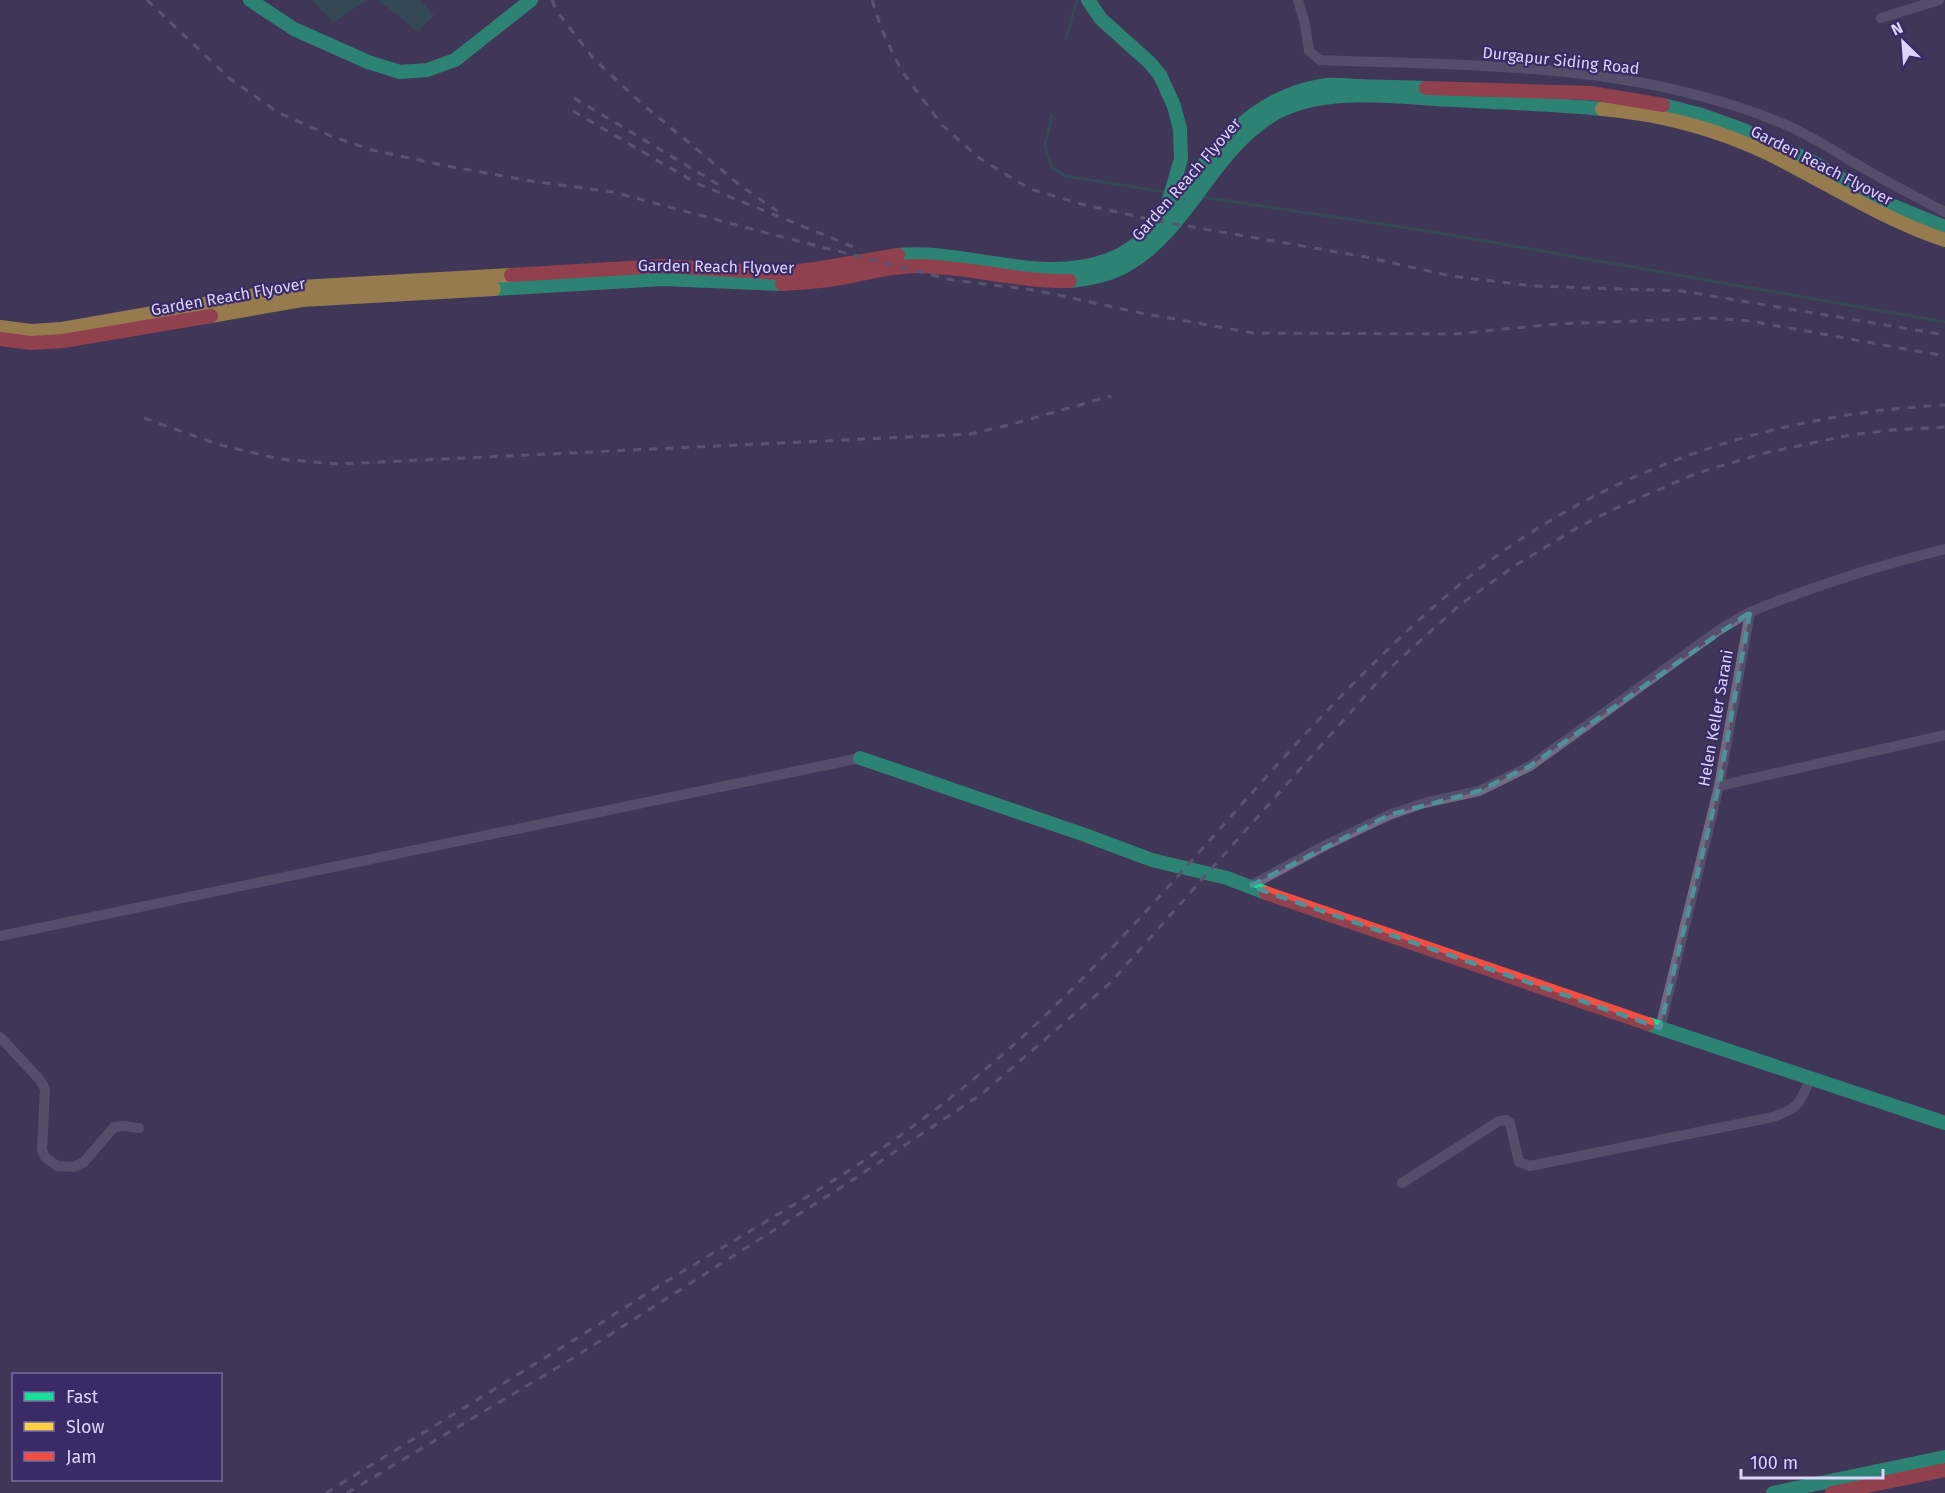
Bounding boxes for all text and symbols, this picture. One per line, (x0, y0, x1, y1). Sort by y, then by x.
north arrow (1873, 12, 1933, 72)
text: N (1888, 18, 1906, 40)
street label: Durgapur Siding Road (1482, 43, 1640, 78)
street label: Garden Reach Flyover (1128, 113, 1245, 245)
street label: Garden Reach Flyover (1748, 121, 1896, 210)
street label: Garden Reach Flyover (638, 256, 795, 277)
street label: Garden Reach Flyover (149, 273, 308, 319)
street label: Helen Keller Sarani (1694, 648, 1737, 788)
legend (12, 1373, 222, 1481)
text: Fast (66, 1386, 99, 1408)
text: Slow (66, 1416, 105, 1438)
scale bar (1741, 1442, 1884, 1480)
text: Jam (66, 1446, 97, 1468)
text: 100 m (1750, 1452, 1798, 1474)

